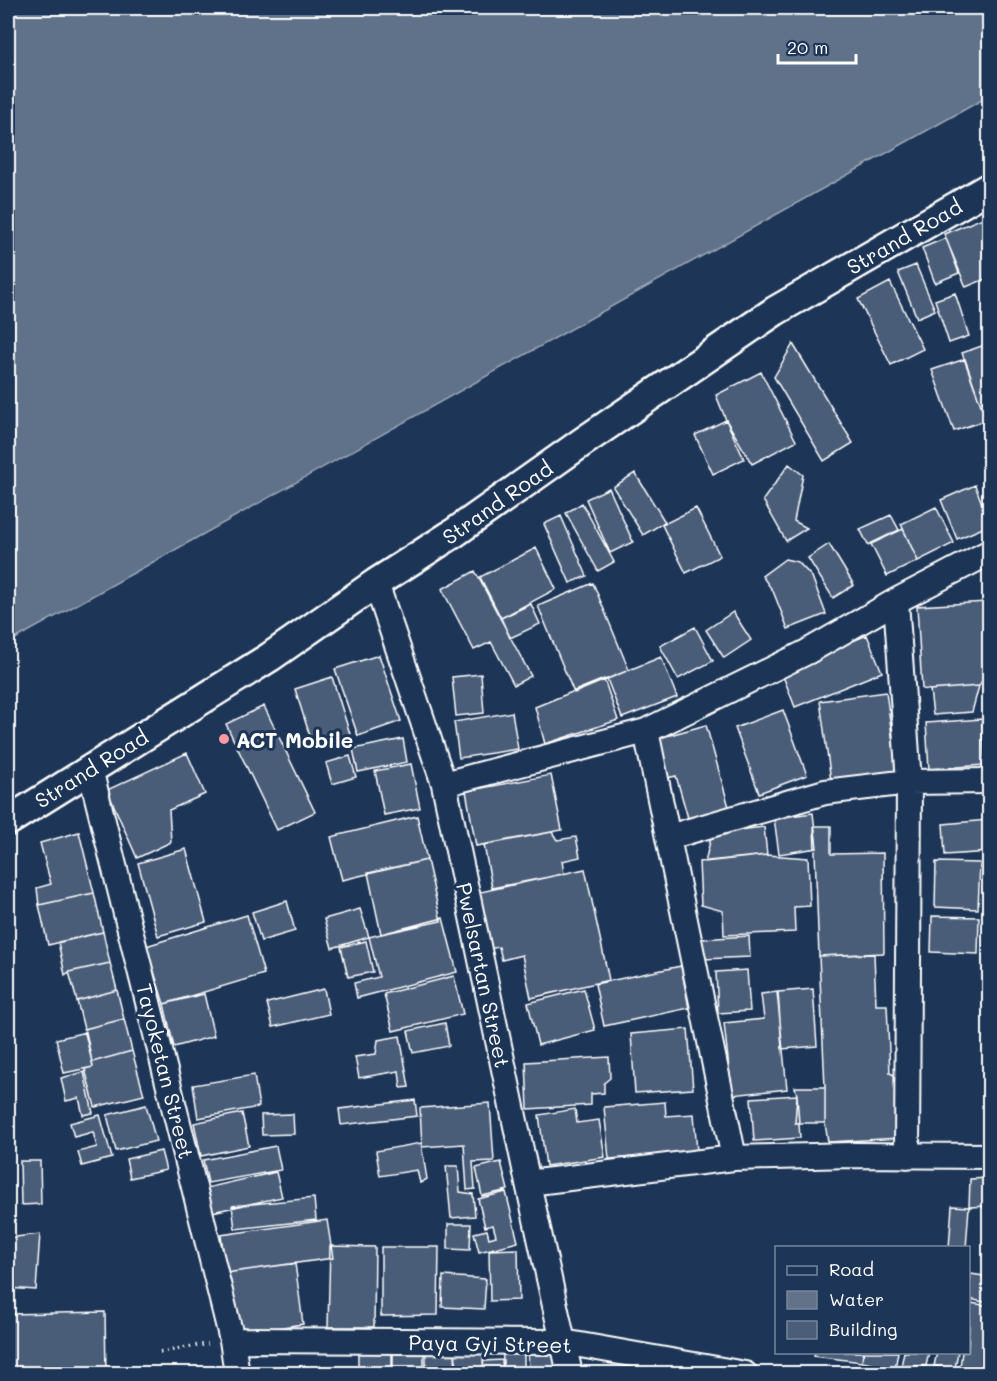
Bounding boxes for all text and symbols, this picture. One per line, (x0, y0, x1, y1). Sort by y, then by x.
scale bar (778, 27, 856, 65)
text: 20 m (787, 35, 828, 59)
street label: Strand Road (842, 192, 966, 280)
street label: Strand Road (437, 454, 557, 550)
street label: Strand Road (29, 722, 153, 814)
place label: ACT Mobile (236, 726, 353, 753)
marker: ACT Mobile (217, 732, 231, 746)
street label: Pwelsartan Street (451, 880, 517, 1070)
street label: Tayoketan Street (131, 980, 201, 1162)
legend (775, 1246, 970, 1354)
text: Road (829, 1257, 874, 1281)
text: Water (829, 1287, 884, 1311)
text: Building (829, 1317, 897, 1341)
street label: Paya Gyi Street (408, 1328, 572, 1358)

